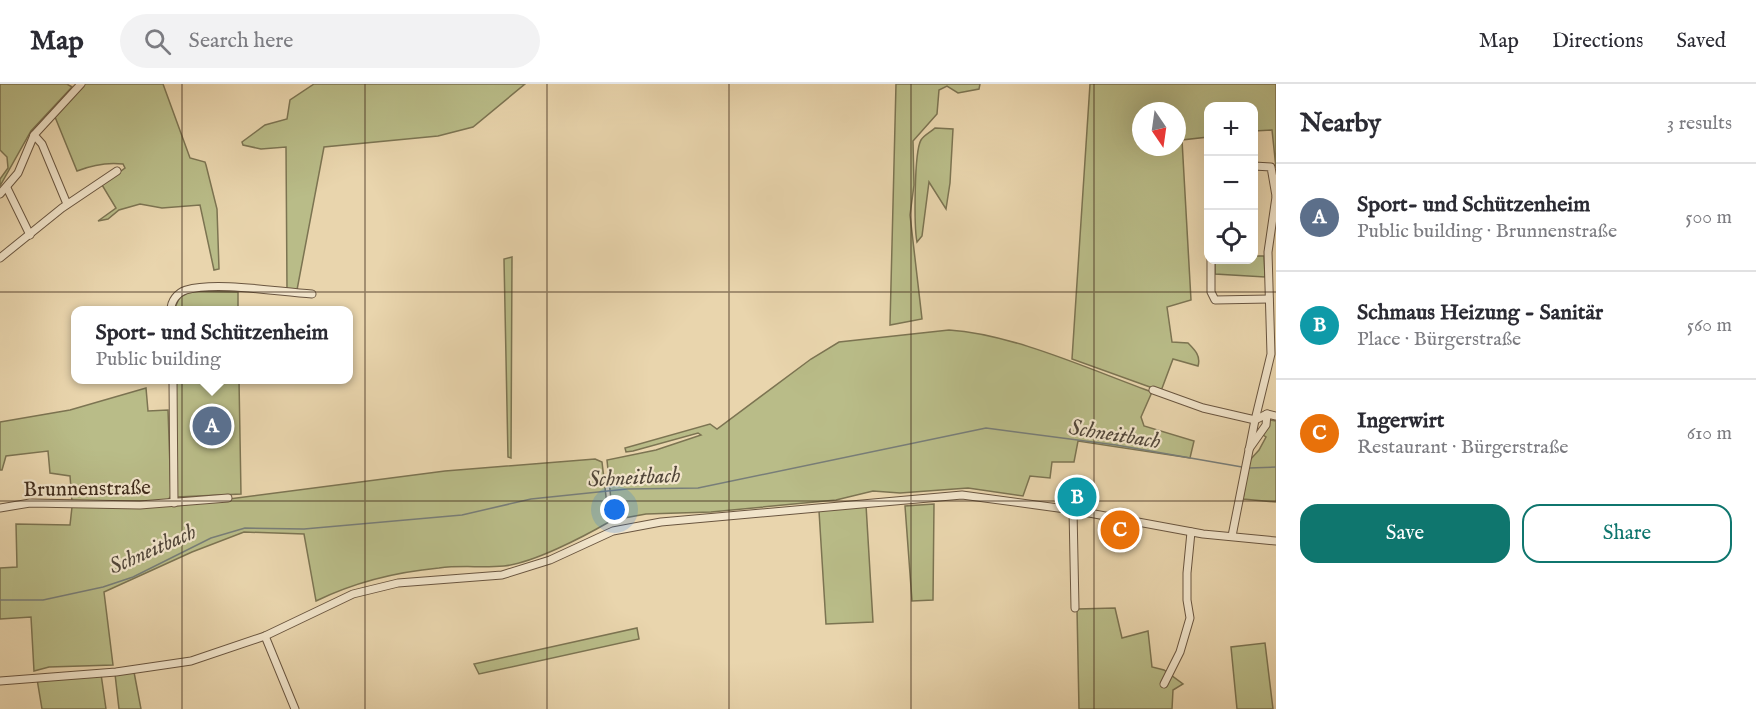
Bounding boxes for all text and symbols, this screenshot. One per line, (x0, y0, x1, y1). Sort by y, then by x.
search box (120, 14, 540, 68)
text: Map (30, 24, 84, 59)
icon: search (141, 25, 174, 58)
text: Search here (189, 27, 293, 55)
text: Map (1479, 28, 1519, 55)
text: Directions (1552, 28, 1643, 55)
text: Saved (1676, 28, 1726, 55)
north arrow (1132, 102, 1186, 156)
map controls (1204, 102, 1258, 264)
button: + (1204, 102, 1258, 156)
text: Nearby (1300, 107, 1381, 140)
text: 3 results (1667, 111, 1732, 136)
button: − (1204, 156, 1258, 210)
text: Sport- und Schützenheim (1357, 191, 1590, 219)
text: A (1313, 205, 1326, 230)
text: 500 m (1685, 205, 1732, 230)
button: locate (1204, 210, 1258, 264)
text: Public building · Brunnenstraße (1357, 219, 1617, 244)
text: Schmaus Heizung - Sanitär (1357, 299, 1603, 327)
popup (71, 306, 353, 384)
text: B (1313, 313, 1326, 338)
text: 560 m (1687, 313, 1732, 338)
text: Sport- und Schützenheim (95, 319, 329, 347)
text: Place · Bürgerstraße (1357, 327, 1521, 352)
text: Public building (95, 347, 221, 372)
pin: A (192, 404, 232, 448)
text: Ingerwirt (1357, 407, 1444, 435)
water label: Schneitbach (1067, 414, 1163, 456)
text: C (1312, 421, 1327, 446)
text: 610 m (1687, 421, 1732, 446)
text: Restaurant · Bürgerstraße (1357, 435, 1569, 460)
water label: Schneitbach (587, 462, 681, 494)
pin: B (1058, 474, 1096, 520)
street label: Brunnenstraße (23, 475, 151, 504)
your location (600, 495, 629, 524)
button: Save (1300, 504, 1510, 563)
button: Share (1522, 504, 1732, 563)
pin: C (1100, 508, 1140, 552)
water label: Schneitbach (105, 518, 201, 581)

